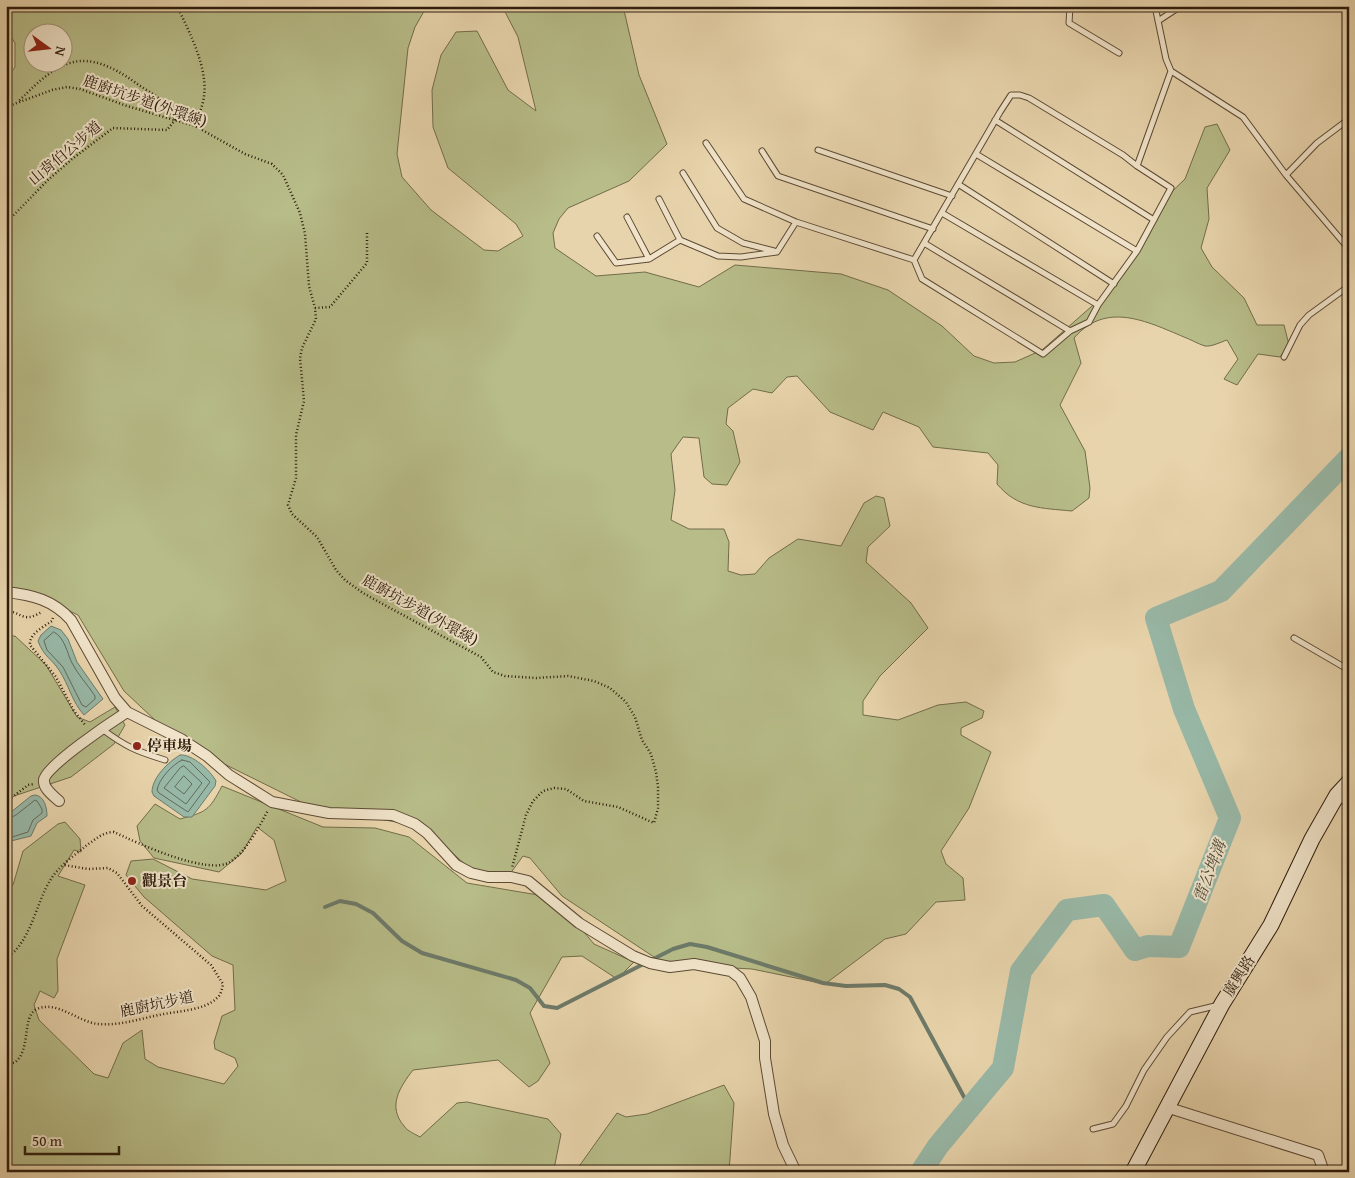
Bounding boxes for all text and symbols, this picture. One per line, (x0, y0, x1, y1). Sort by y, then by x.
north arrow (22, 22, 72, 72)
text: N (50, 44, 71, 59)
street label: 鹿廚坑步道(外環線) (80, 69, 210, 132)
street label: 山背伯公步道 (23, 116, 106, 190)
street label: 鹿廚坑步道(外環線) (358, 569, 482, 650)
place label: 停車場 (147, 735, 192, 756)
marker: 停車場 (131, 740, 143, 752)
water label: 雷公埤溝 (1186, 834, 1233, 905)
place label: 觀景台 (142, 870, 187, 891)
marker: 觀景台 (126, 875, 138, 887)
street label: 廣興路 (1218, 951, 1259, 1000)
street label: 鹿廚坑步道 (118, 985, 196, 1022)
scale bar (25, 1123, 119, 1155)
text: 50 m (32, 1130, 63, 1151)

